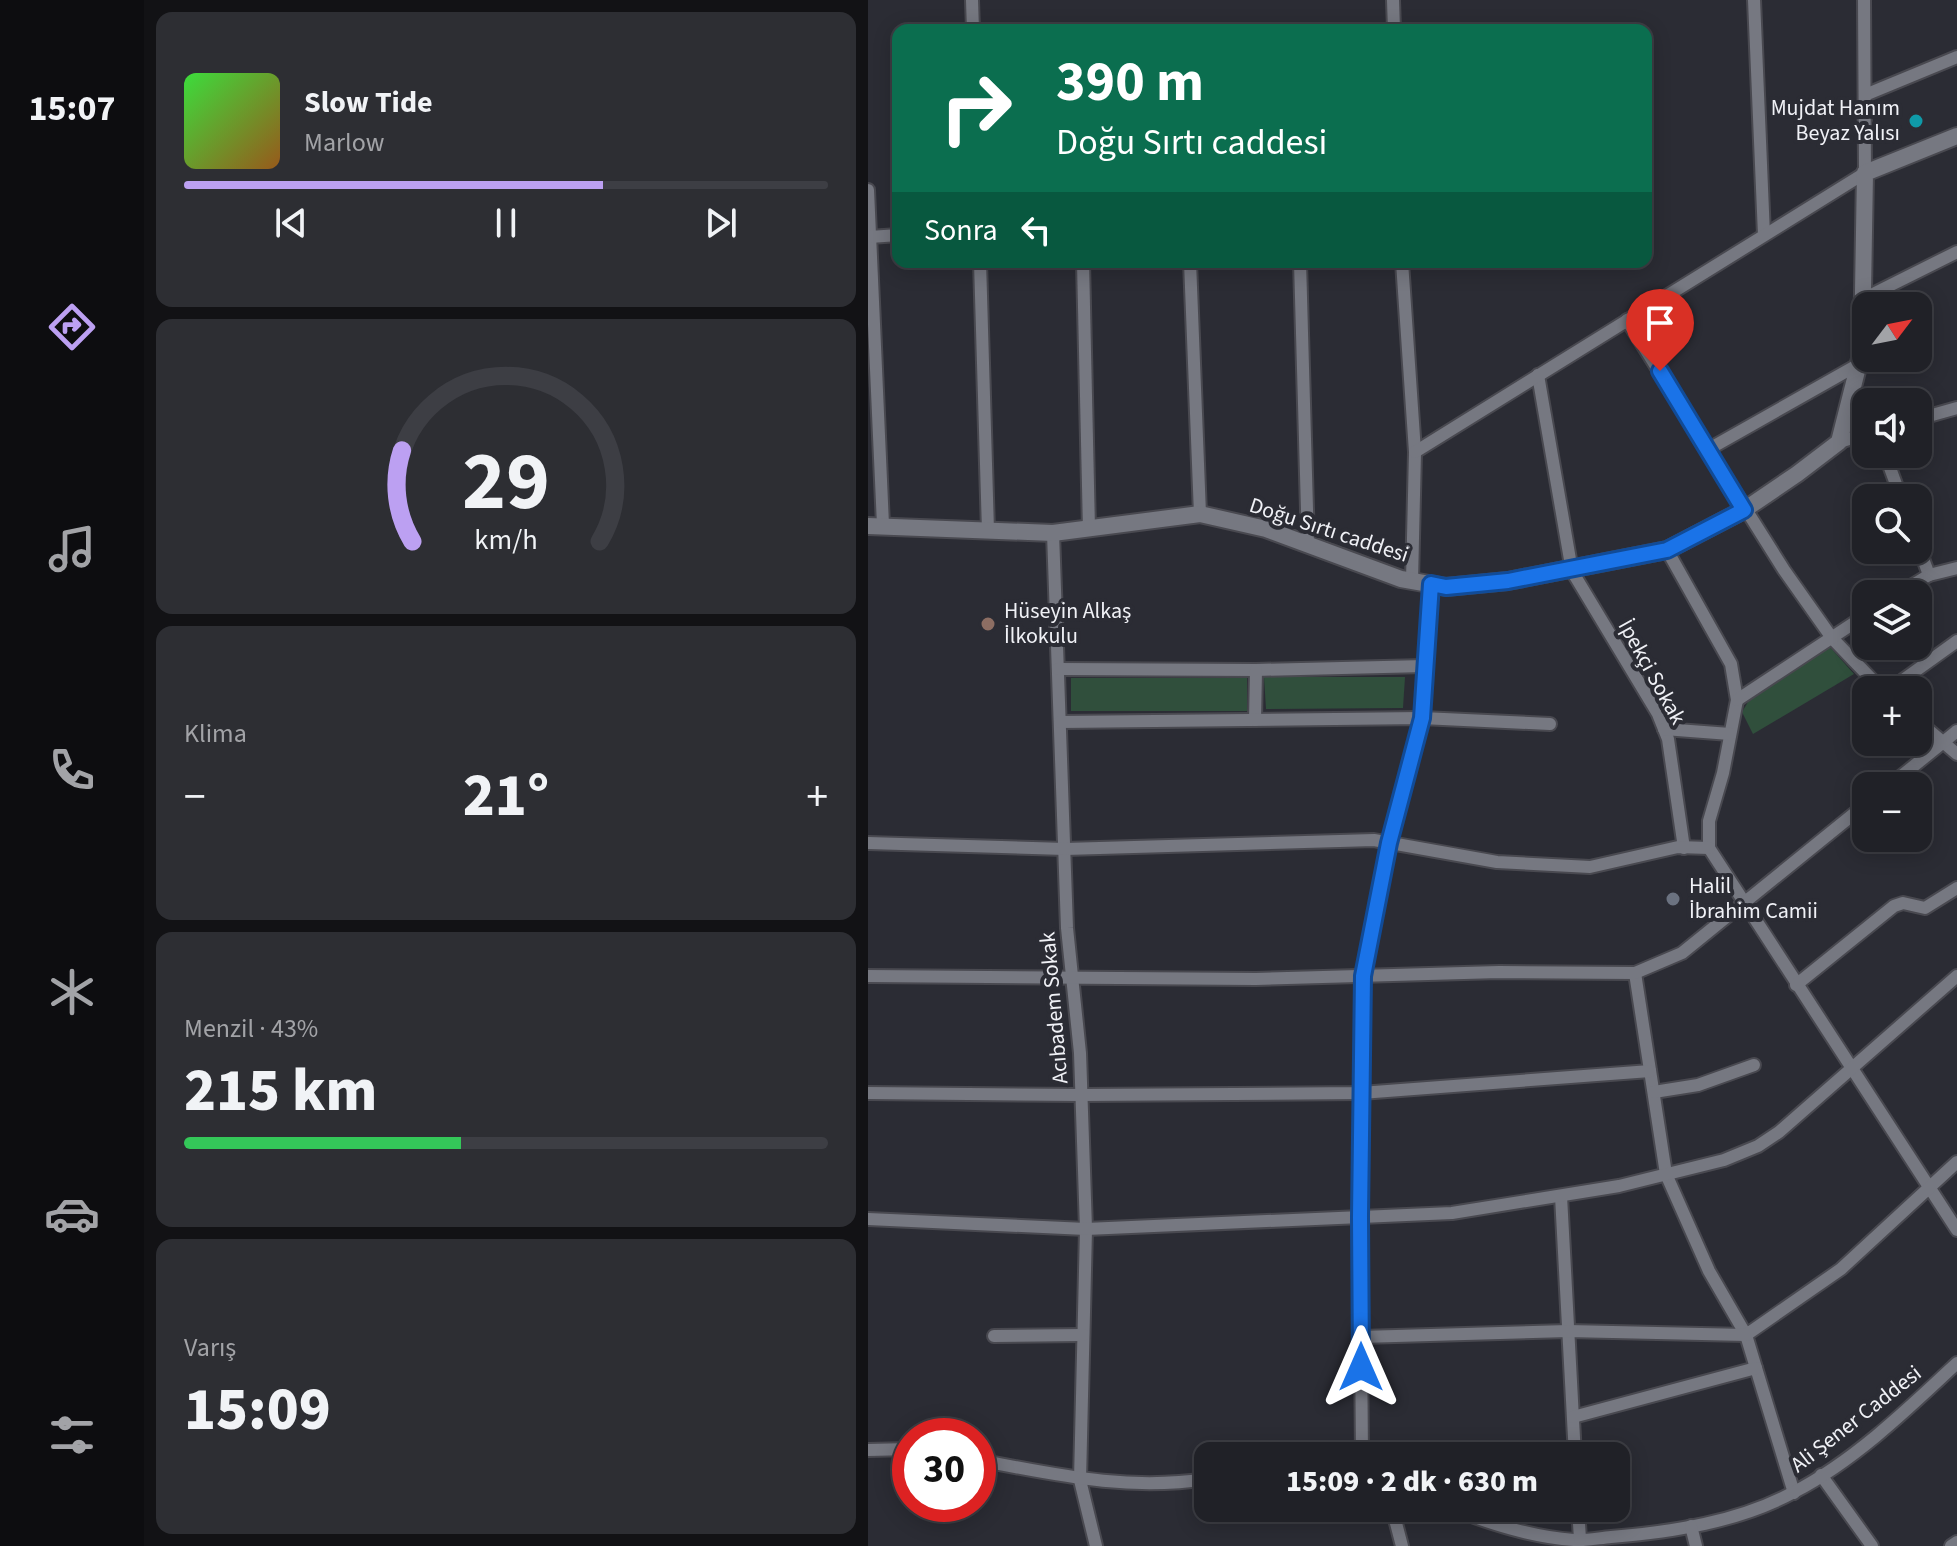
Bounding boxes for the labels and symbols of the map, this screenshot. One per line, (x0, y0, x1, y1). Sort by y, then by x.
place label: Mujdat Hanım Beyaz Yalısı (1771, 92, 1900, 149)
marker: Mujdat Hanım Beyaz Yalısı (1907, 112, 1925, 130)
pin (1626, 289, 1694, 371)
north arrow (1852, 292, 1932, 372)
street label: Doğu Sırtı caddesi (1245, 489, 1413, 571)
place label: Hüseyin Alkaş İlkokulu (1004, 595, 1131, 652)
street label: İpekçi Sokak (1610, 614, 1694, 730)
marker: Hüseyin Alkaş İlkokulu (979, 615, 997, 633)
place label: Halil İbrahim Camii (1689, 870, 1818, 927)
marker: Halil İbrahim Camii (1664, 890, 1682, 908)
street label: Acıbadem Sokak (1031, 931, 1077, 1085)
position arrow (1319, 1325, 1403, 1409)
street label: Ali Şener Caddesi (1784, 1358, 1928, 1480)
speed limit sign: 30 (892, 1418, 996, 1522)

